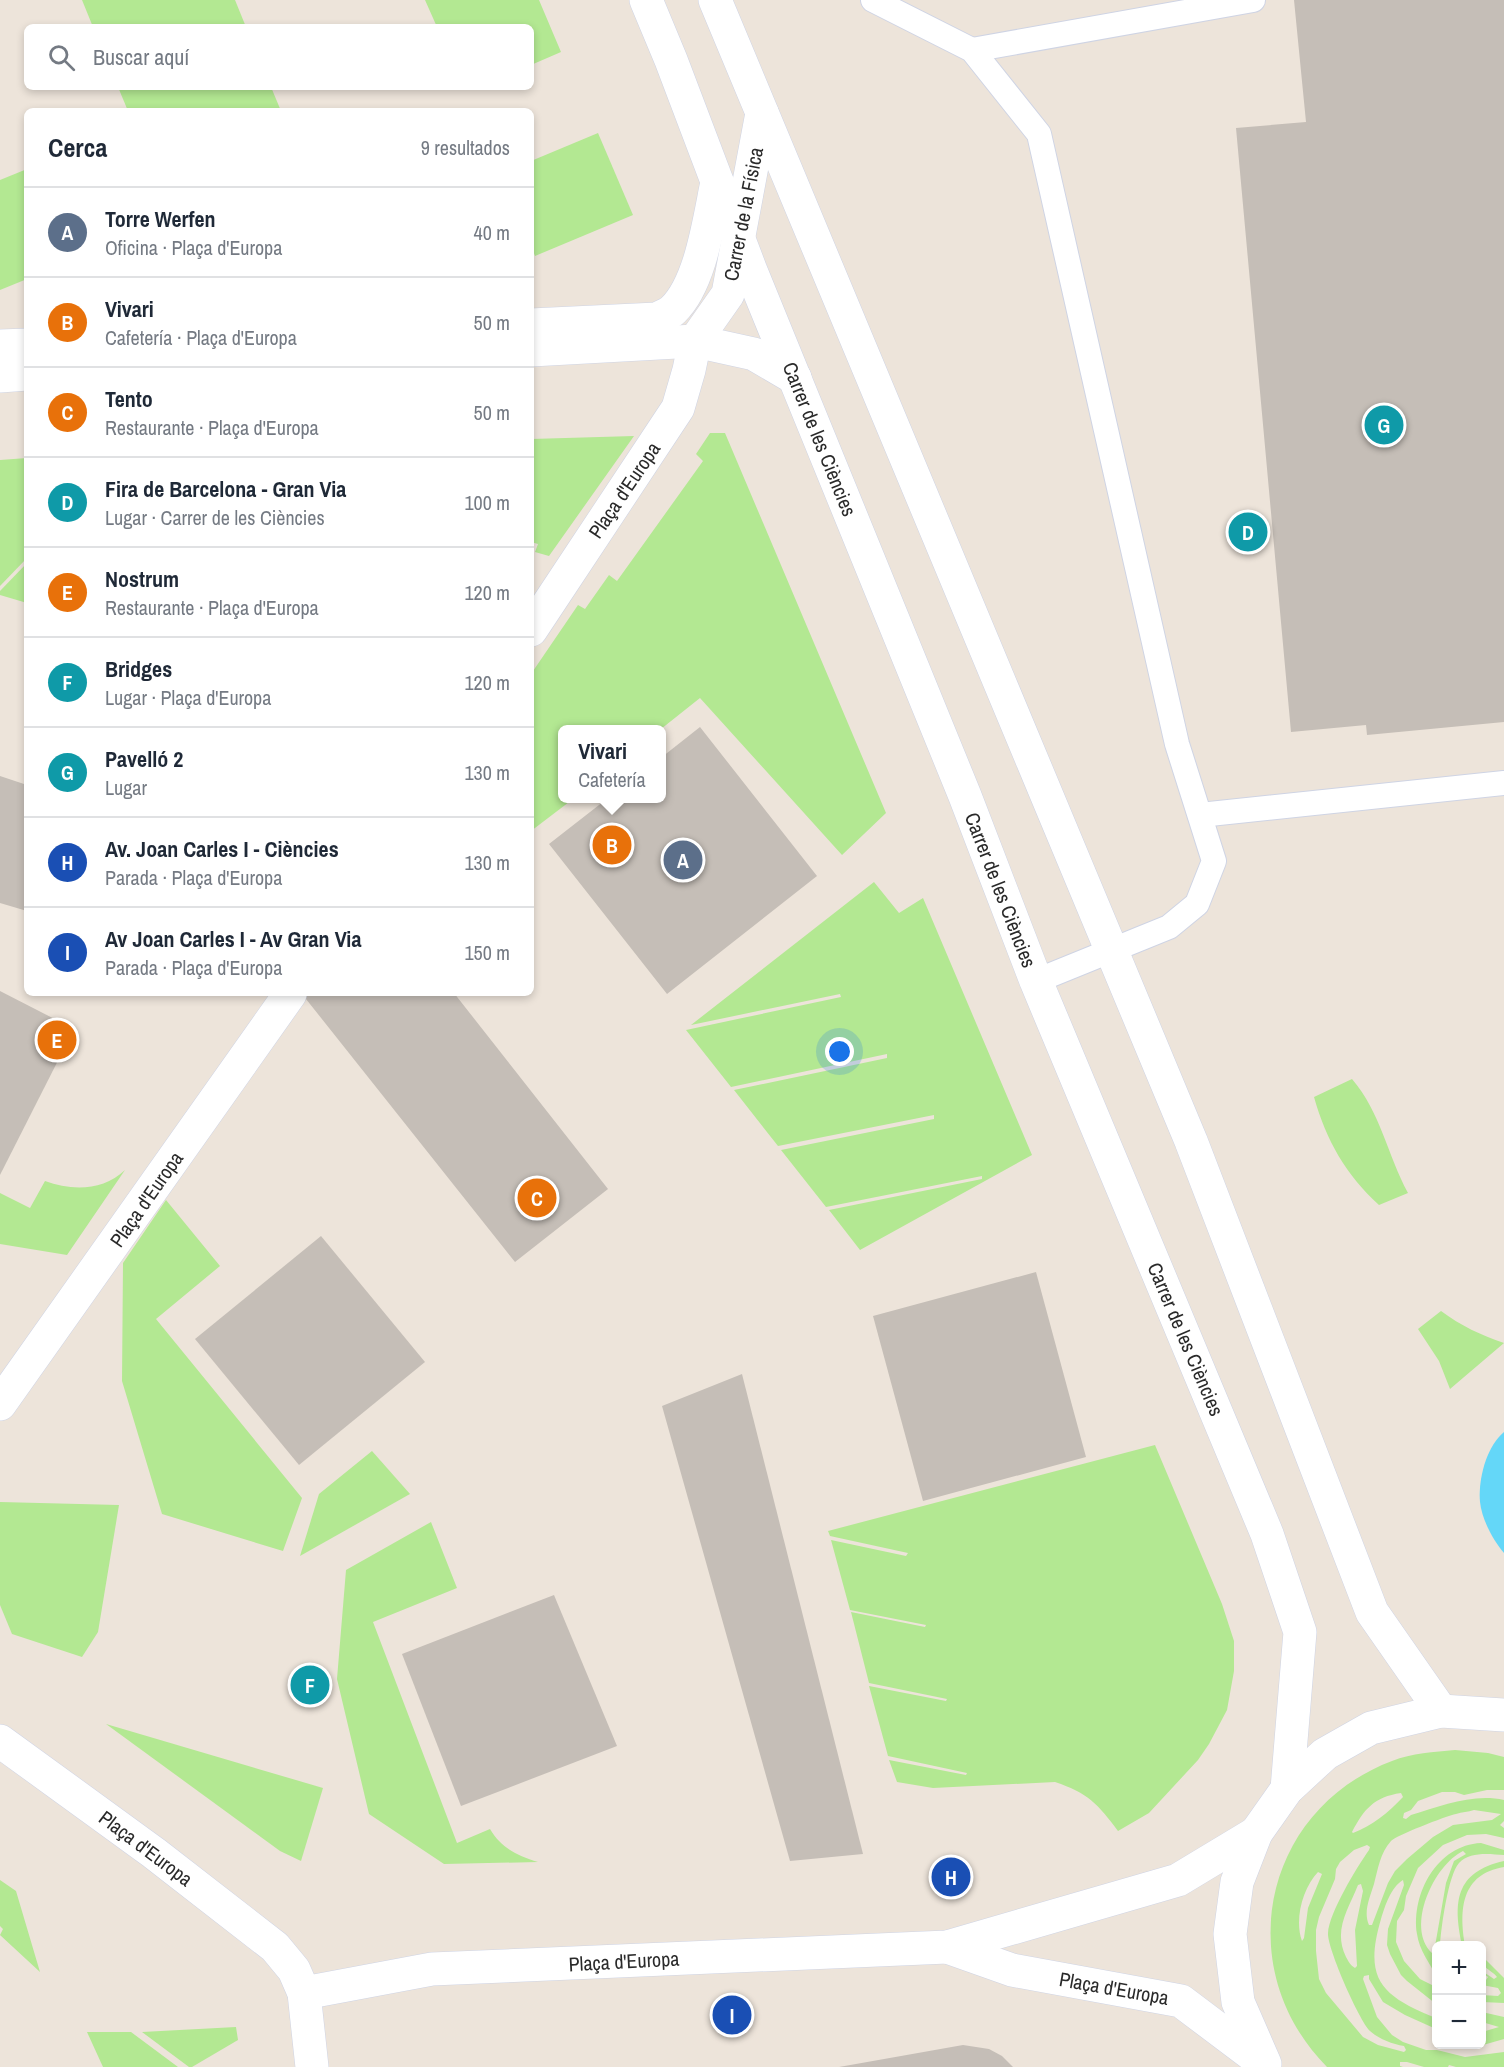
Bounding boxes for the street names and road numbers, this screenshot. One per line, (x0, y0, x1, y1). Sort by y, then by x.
street label: Carrer de la Física (717, 145, 769, 283)
street label: Carrer de les Ciències (777, 358, 863, 520)
street label: Plaça d'Europa (582, 437, 666, 543)
street label: Carrer de les Ciències (959, 809, 1043, 971)
street label: Plaça d'Europa (103, 1146, 189, 1252)
street label: Carrer de les Ciències (1142, 1258, 1230, 1420)
street label: Plaça d'Europa (94, 1804, 198, 1892)
street label: Plaça d'Europa (568, 1945, 680, 1977)
street label: Plaça d'Europa (1057, 1965, 1171, 2011)

